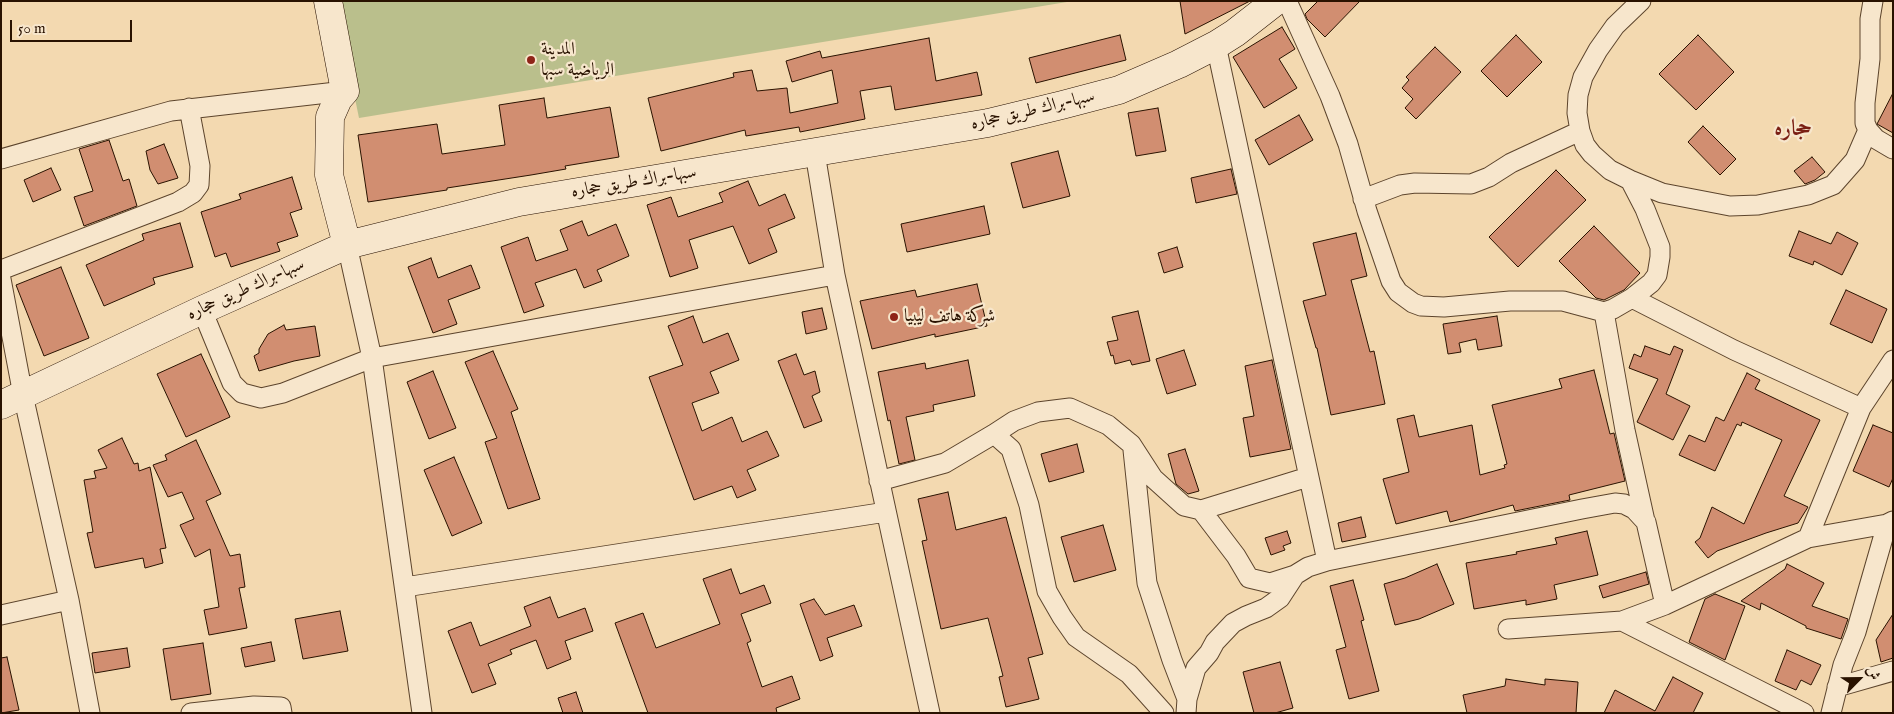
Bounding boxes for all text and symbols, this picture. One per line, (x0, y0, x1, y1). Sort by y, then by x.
scale bar (12, 10, 135, 42)
text: 50 m (18, 19, 46, 38)
place label: المدينة الرياضية سبها (541, 39, 614, 82)
marker: المدينة الرياضية سبها (525, 54, 537, 66)
street label: سبها-براك طريق حجاره (969, 86, 1097, 136)
district label: حجاره (1774, 117, 1812, 143)
street label: سبها-براك طريق حجاره (570, 162, 698, 204)
street label: سبها-براك طريق حجاره (184, 254, 308, 326)
place label: شركة هاتف ليبيا (904, 306, 995, 328)
marker: شركة هاتف ليبيا (888, 311, 900, 323)
north arrow (1834, 654, 1884, 704)
text: ش (1862, 663, 1884, 683)

